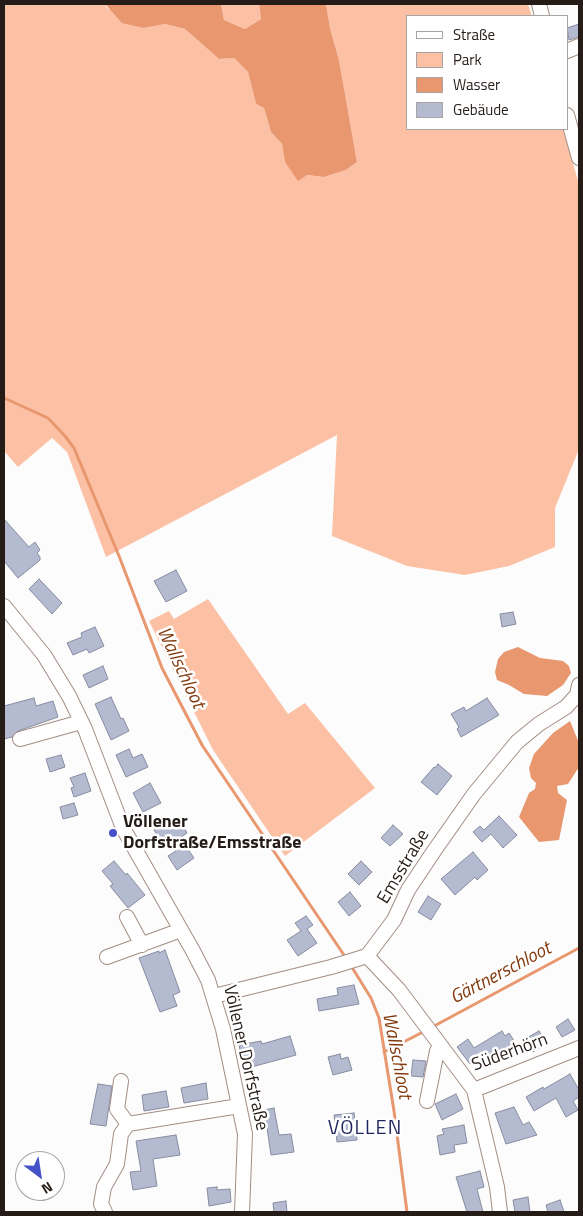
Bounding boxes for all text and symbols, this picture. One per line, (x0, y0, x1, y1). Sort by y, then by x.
legend (406, 15, 568, 130)
text: Straße (453, 23, 495, 46)
text: Park (453, 48, 482, 71)
text: Wasser (453, 73, 500, 96)
text: Gebäude (453, 98, 509, 121)
water label: Wallschloot (151, 624, 209, 712)
place label: Völlener Dorfstraße/Emsstraße (123, 812, 301, 854)
street label: Emsstraße (373, 826, 435, 908)
marker: Völlener Dorfstraße/Emsstraße (107, 827, 119, 839)
water label: Gärtnerschloot (447, 938, 555, 1010)
street label: Völlener Dorfstraße (218, 983, 272, 1133)
water label: Wallschloot (376, 1011, 416, 1101)
street label: Süderhörn (469, 1029, 551, 1077)
district label: VÖLLEN (327, 1117, 403, 1141)
north arrow (15, 1151, 65, 1201)
text: N (38, 1177, 57, 1200)

